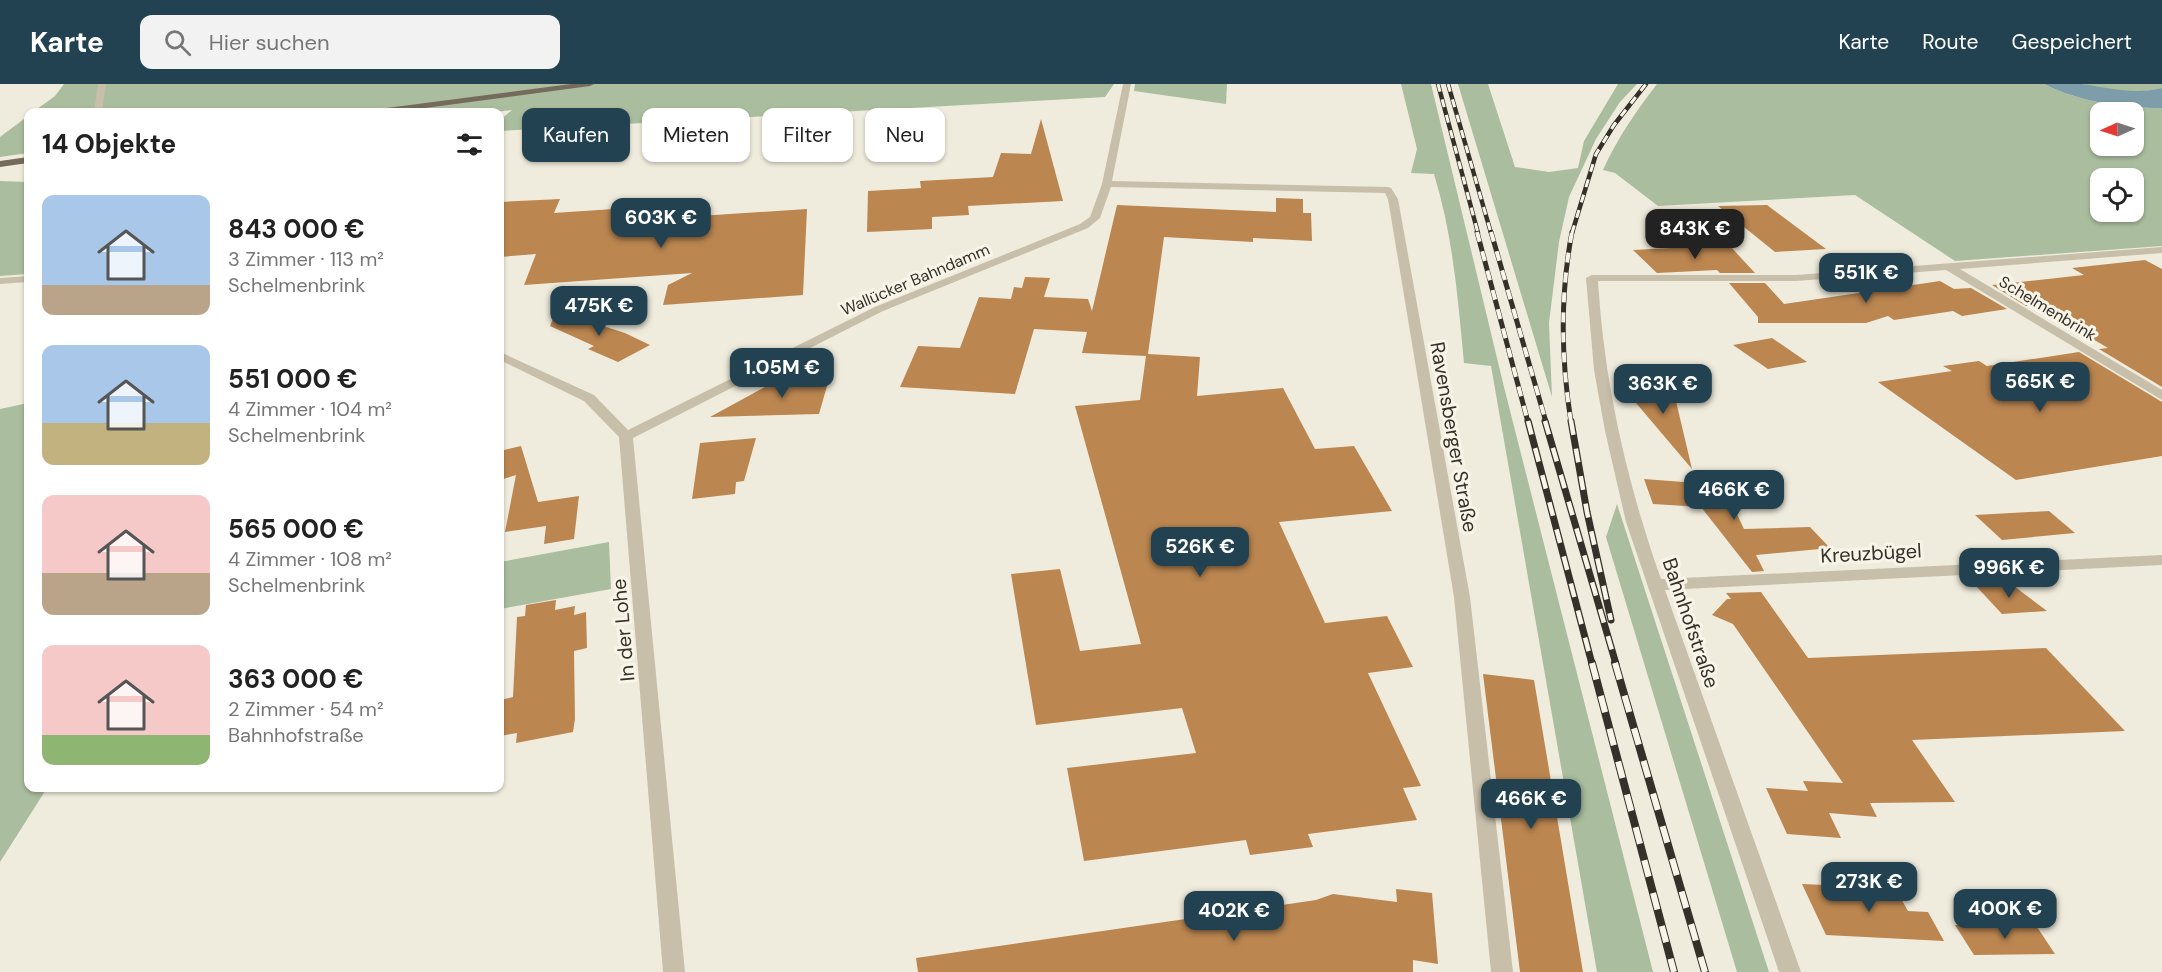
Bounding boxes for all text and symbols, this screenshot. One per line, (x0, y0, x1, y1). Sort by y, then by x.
search box (140, 15, 560, 69)
text: Karte (30, 24, 104, 61)
icon: search (161, 26, 194, 59)
text: Hier suchen (209, 28, 330, 57)
text: Karte (1838, 28, 1889, 56)
text: Route (1922, 28, 1978, 56)
text: Gespeichert (2011, 28, 2132, 56)
north arrow (2090, 102, 2144, 156)
map controls (2090, 102, 2144, 222)
chip: Kaufen (522, 108, 630, 162)
chip: Mieten (642, 108, 750, 162)
chip: Filter (762, 108, 853, 162)
chip: Neu (865, 108, 945, 162)
text: 14 Objekte (42, 127, 176, 161)
icon: filters (453, 128, 486, 161)
button: locate (2090, 168, 2144, 222)
pin: 603K € (612, 198, 710, 249)
text: 603K € (625, 204, 697, 230)
pin: 843K € (1646, 209, 1744, 260)
text: 843 000 € (228, 212, 365, 246)
text: 843K € (1659, 215, 1731, 241)
icon: home (90, 219, 162, 291)
street label: Wallücker Bahndamm (838, 239, 993, 320)
text: 3 Zimmer · 113 m² (228, 246, 384, 272)
pin: 551K € (1817, 253, 1915, 304)
text: 551K € (1833, 259, 1899, 285)
street label: Schelmenbrink (1995, 271, 2100, 346)
text: Schelmenbrink (228, 272, 365, 298)
pin: 475K € (550, 286, 648, 337)
text: 475K € (564, 292, 634, 318)
street label: Ravensberger Straße (1424, 340, 1484, 534)
pin: 1.05M € (727, 348, 837, 399)
text: 1.05M € (744, 354, 820, 380)
text: 551 000 € (228, 362, 357, 396)
pin: 565K € (1991, 362, 2089, 413)
pin: 363K € (1614, 364, 1712, 415)
text: 565K € (2005, 368, 2075, 394)
icon: home (90, 369, 162, 441)
text: 363K € (1628, 370, 1698, 396)
text: 4 Zimmer · 104 m² (228, 396, 392, 422)
text: Schelmenbrink (228, 422, 365, 448)
pin: 466K € (1685, 470, 1783, 521)
text: 466K € (1698, 476, 1770, 502)
text: 565 000 € (228, 512, 364, 546)
icon: home (90, 519, 162, 591)
pin: 526K € (1151, 527, 1249, 578)
text: 526K € (1165, 533, 1235, 559)
street label: Kreuzbügel (1820, 537, 1922, 569)
text: 4 Zimmer · 108 m² (228, 546, 392, 572)
pin: 996K € (1960, 548, 2058, 599)
text: 996K € (1973, 554, 2045, 580)
street label: Bahnhofstraße (1657, 555, 1725, 691)
text: Schelmenbrink (228, 572, 365, 598)
street label: In der Lohe (606, 578, 640, 682)
text: 363 000 € (228, 662, 364, 696)
icon: home (90, 669, 162, 741)
text: 2 Zimmer · 54 m² (228, 696, 384, 722)
text: Bahnhofstraße (228, 722, 364, 748)
pin: 466K € (1482, 779, 1580, 830)
text: 466K € (1495, 785, 1567, 811)
pin: 273K € (1820, 862, 1918, 913)
text: 273K € (1835, 868, 1903, 894)
pin: 400K € (1956, 889, 2054, 940)
pin: 402K € (1185, 891, 1283, 942)
text: 400K € (1968, 895, 2042, 921)
text: 402K € (1198, 897, 1270, 923)

